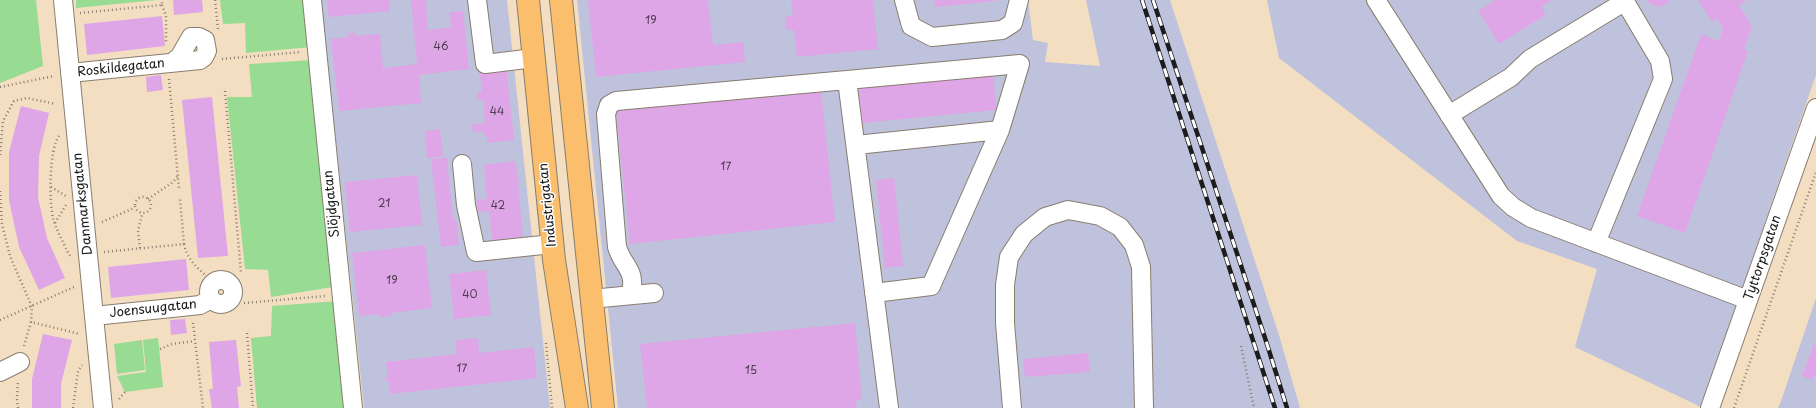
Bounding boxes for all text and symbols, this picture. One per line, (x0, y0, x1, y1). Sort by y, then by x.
house number: 19 (645, 14, 657, 28)
house number: 46 (434, 40, 448, 54)
street label: Roskildegatan (76, 56, 166, 80)
house number: 44 (490, 105, 504, 119)
street label: Danmarksgatan (70, 152, 96, 256)
house number: 17 (721, 160, 731, 174)
street label: Industrigatan (536, 162, 560, 248)
street label: Slöjdgatan (321, 170, 343, 238)
house number: 21 (378, 197, 390, 211)
house number: 42 (491, 199, 505, 213)
street label: Tyttorpsgatan (1741, 213, 1785, 303)
house number: 19 (386, 274, 398, 288)
house number: 40 (462, 288, 478, 302)
street label: Joensuugatan (108, 297, 198, 321)
house number: 17 (457, 362, 467, 376)
house number: 15 (745, 364, 757, 378)

